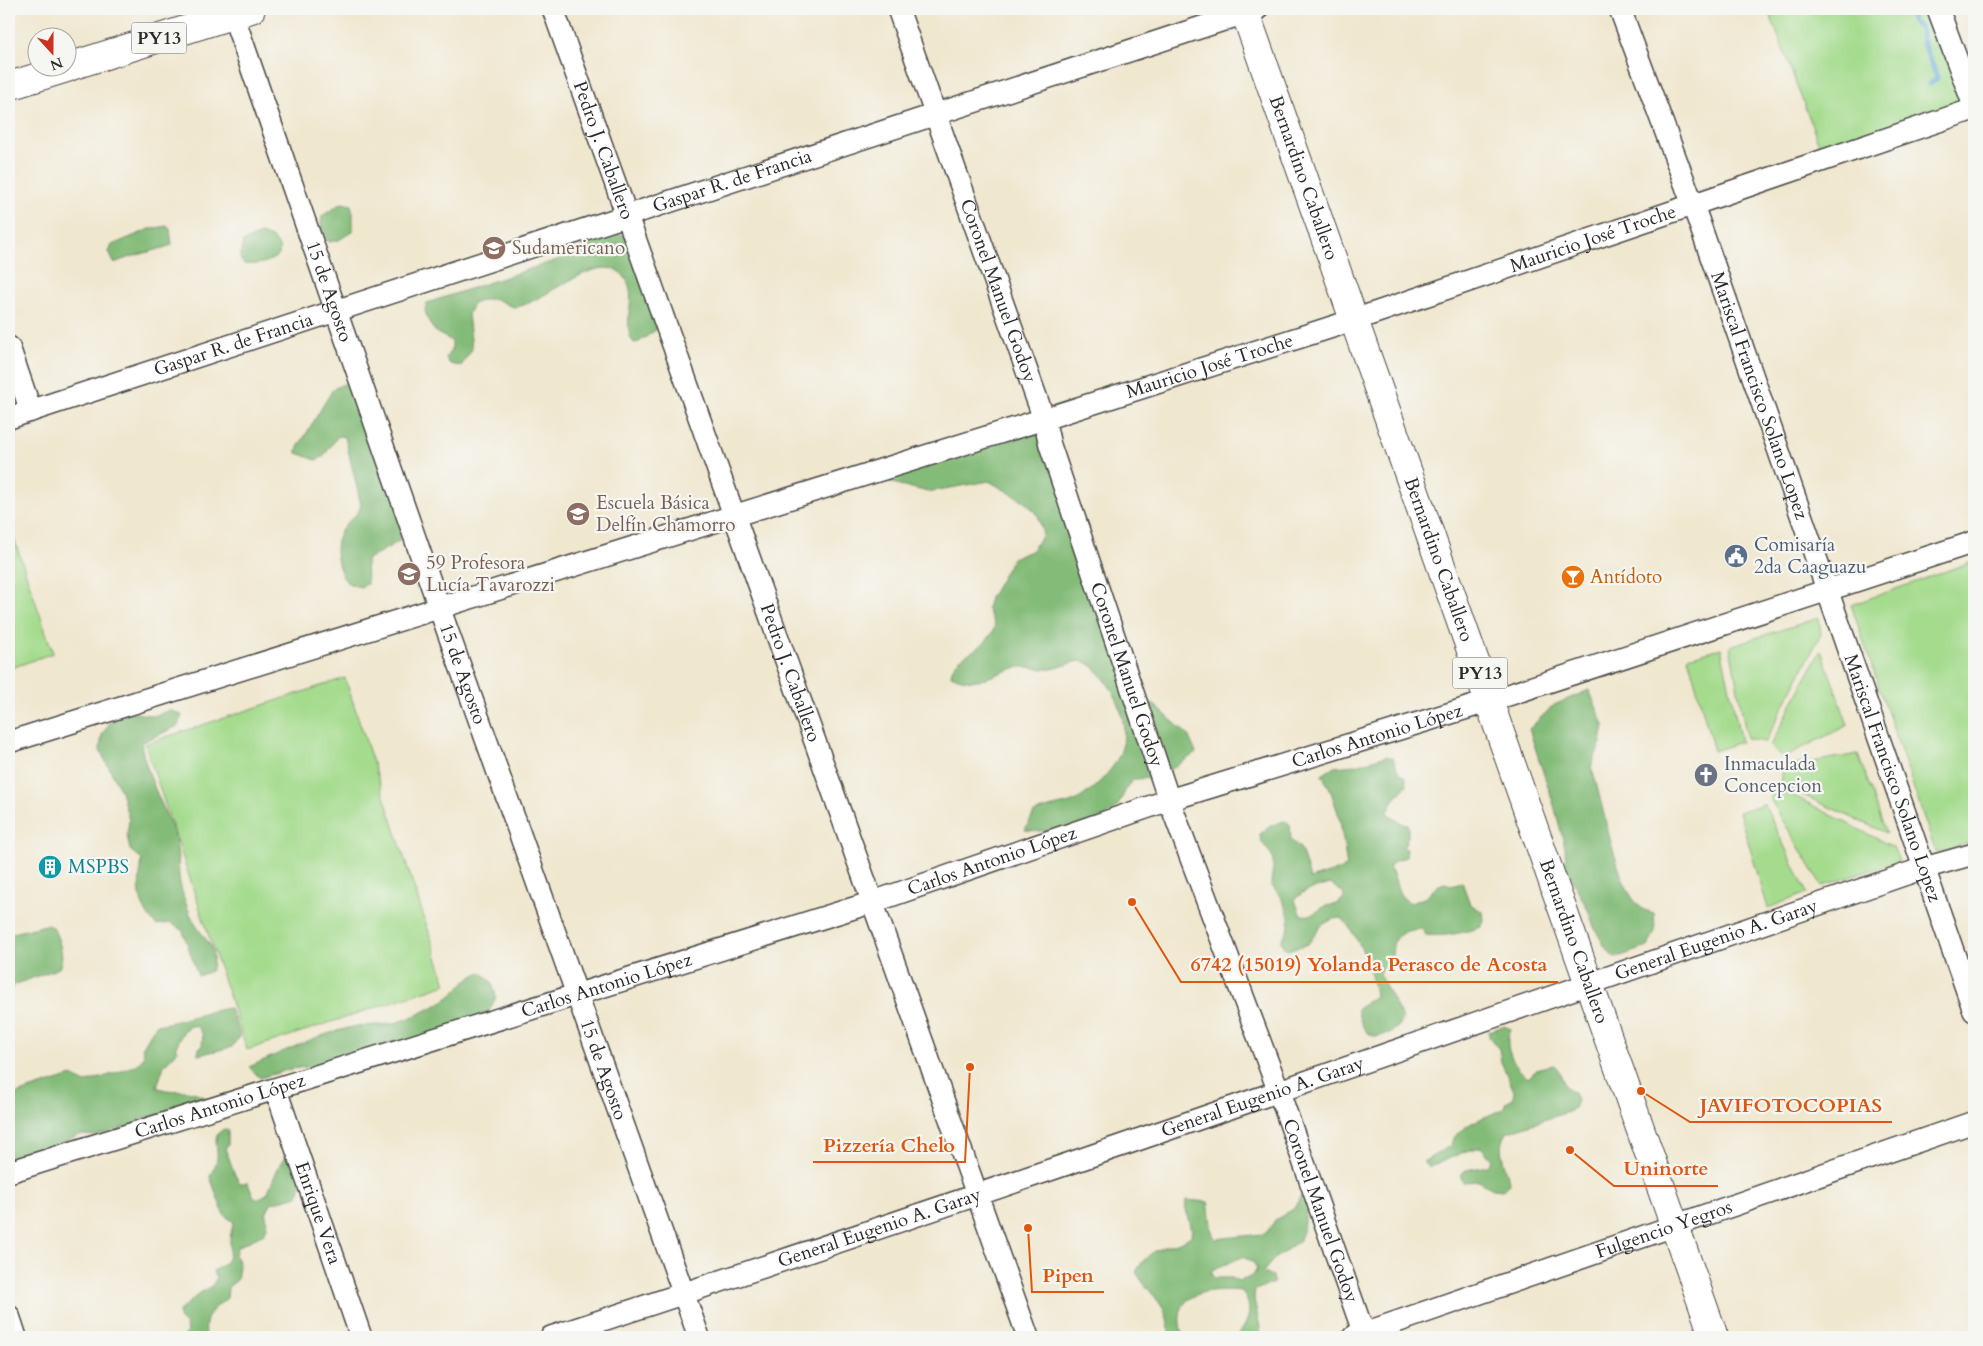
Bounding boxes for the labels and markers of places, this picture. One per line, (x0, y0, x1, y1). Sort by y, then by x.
school or university icon: Sudamericano (481, 235, 507, 261)
place label: Sudamericano (512, 235, 625, 261)
place label: Escuela Básica Delfín Chamorro (596, 490, 736, 538)
school or university icon: Escuela Básica Delfín Chamorro (565, 501, 591, 527)
place label: Comisaría 2da Caaguazu (1754, 532, 1866, 580)
public building icon: Comisaría 2da Caaguazu (1723, 543, 1749, 569)
place label: 59 Profesora Lucía Tavarozzi (426, 550, 555, 598)
school or university icon: 59 Profesora Lucía Tavarozzi (396, 561, 422, 587)
bar icon: Antídoto (1560, 564, 1586, 590)
place label: Antídoto (1590, 564, 1662, 590)
place label: Inmaculada Concepcion (1724, 751, 1822, 799)
church icon: Inmaculada Concepcion (1693, 762, 1719, 788)
building icon: MSPBS (37, 854, 63, 880)
place label: MSPBS (68, 854, 129, 880)
callout: 6742 (15019) Yolanda Perasco de Acosta (1181, 947, 1558, 982)
callout: JAVIFOTOCOPIAS (1690, 1087, 1892, 1122)
callout: Pizzería Chelo (813, 1127, 965, 1162)
callout: Uninorte (1614, 1151, 1718, 1186)
callout: Pipen (1032, 1257, 1104, 1292)

